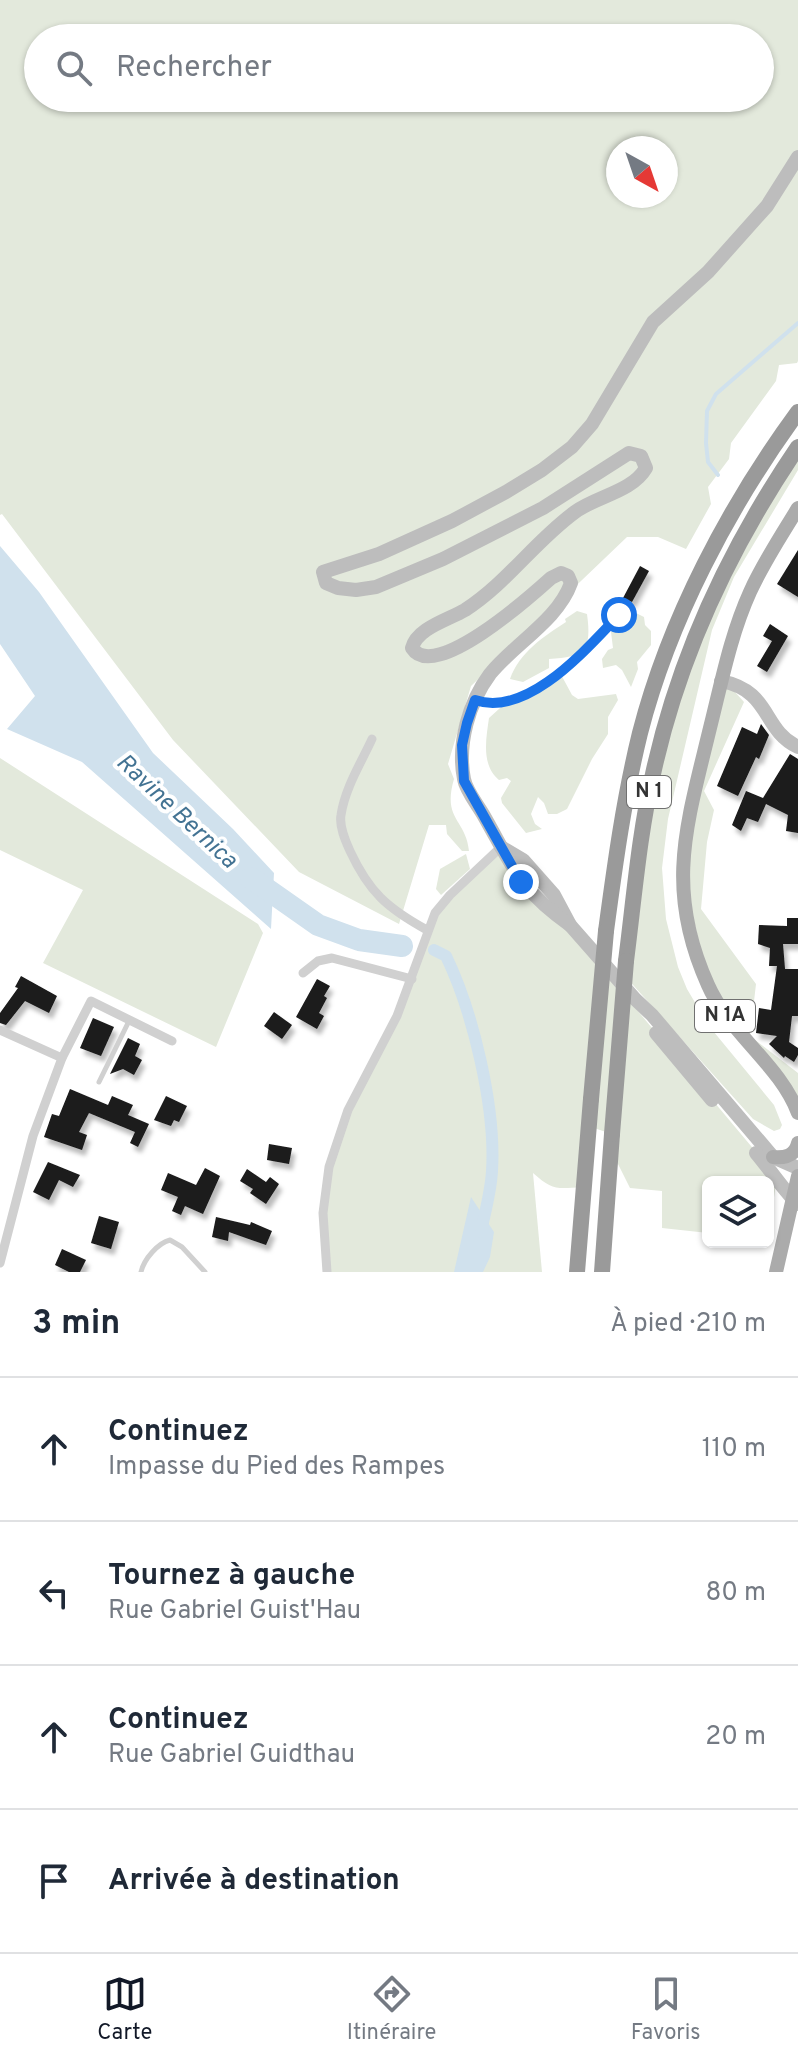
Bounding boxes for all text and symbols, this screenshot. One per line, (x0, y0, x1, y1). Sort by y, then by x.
search box (24, 24, 774, 112)
icon: search (52, 46, 96, 90)
text: Rechercher (116, 50, 272, 87)
north arrow (606, 136, 678, 208)
route start (601, 597, 637, 633)
water label: Ravine Bernica (109, 748, 243, 876)
road number: N 1 (627, 776, 671, 808)
route end (503, 864, 539, 900)
road number: N 1A (695, 1000, 755, 1032)
map controls (702, 1176, 774, 1248)
button: layers (702, 1176, 774, 1248)
text: 3 min (32, 1303, 120, 1346)
text: À pied · 210 m (610, 1308, 766, 1341)
text: Continuez (108, 1414, 249, 1451)
icon: ahead (32, 1427, 76, 1471)
text: 110 m (702, 1433, 766, 1466)
text: Impasse du Pied des Rampes (108, 1451, 445, 1484)
text: Tournez à gauche (108, 1558, 355, 1595)
icon: left (32, 1571, 76, 1615)
text: 80 m (706, 1577, 766, 1610)
text: Rue Gabriel Guist'Hau (108, 1595, 361, 1628)
text: Continuez (108, 1702, 249, 1739)
icon: ahead (32, 1715, 76, 1759)
text: 20 m (705, 1721, 766, 1754)
text: Rue Gabriel Guidthau (108, 1739, 355, 1772)
icon: arrive (32, 1859, 76, 1903)
text: Arrivée à destination (108, 1863, 400, 1900)
tab: Carte (97, 1972, 152, 2047)
tab: Itinéraire (347, 1972, 436, 2047)
tab: Favoris (631, 1972, 701, 2047)

